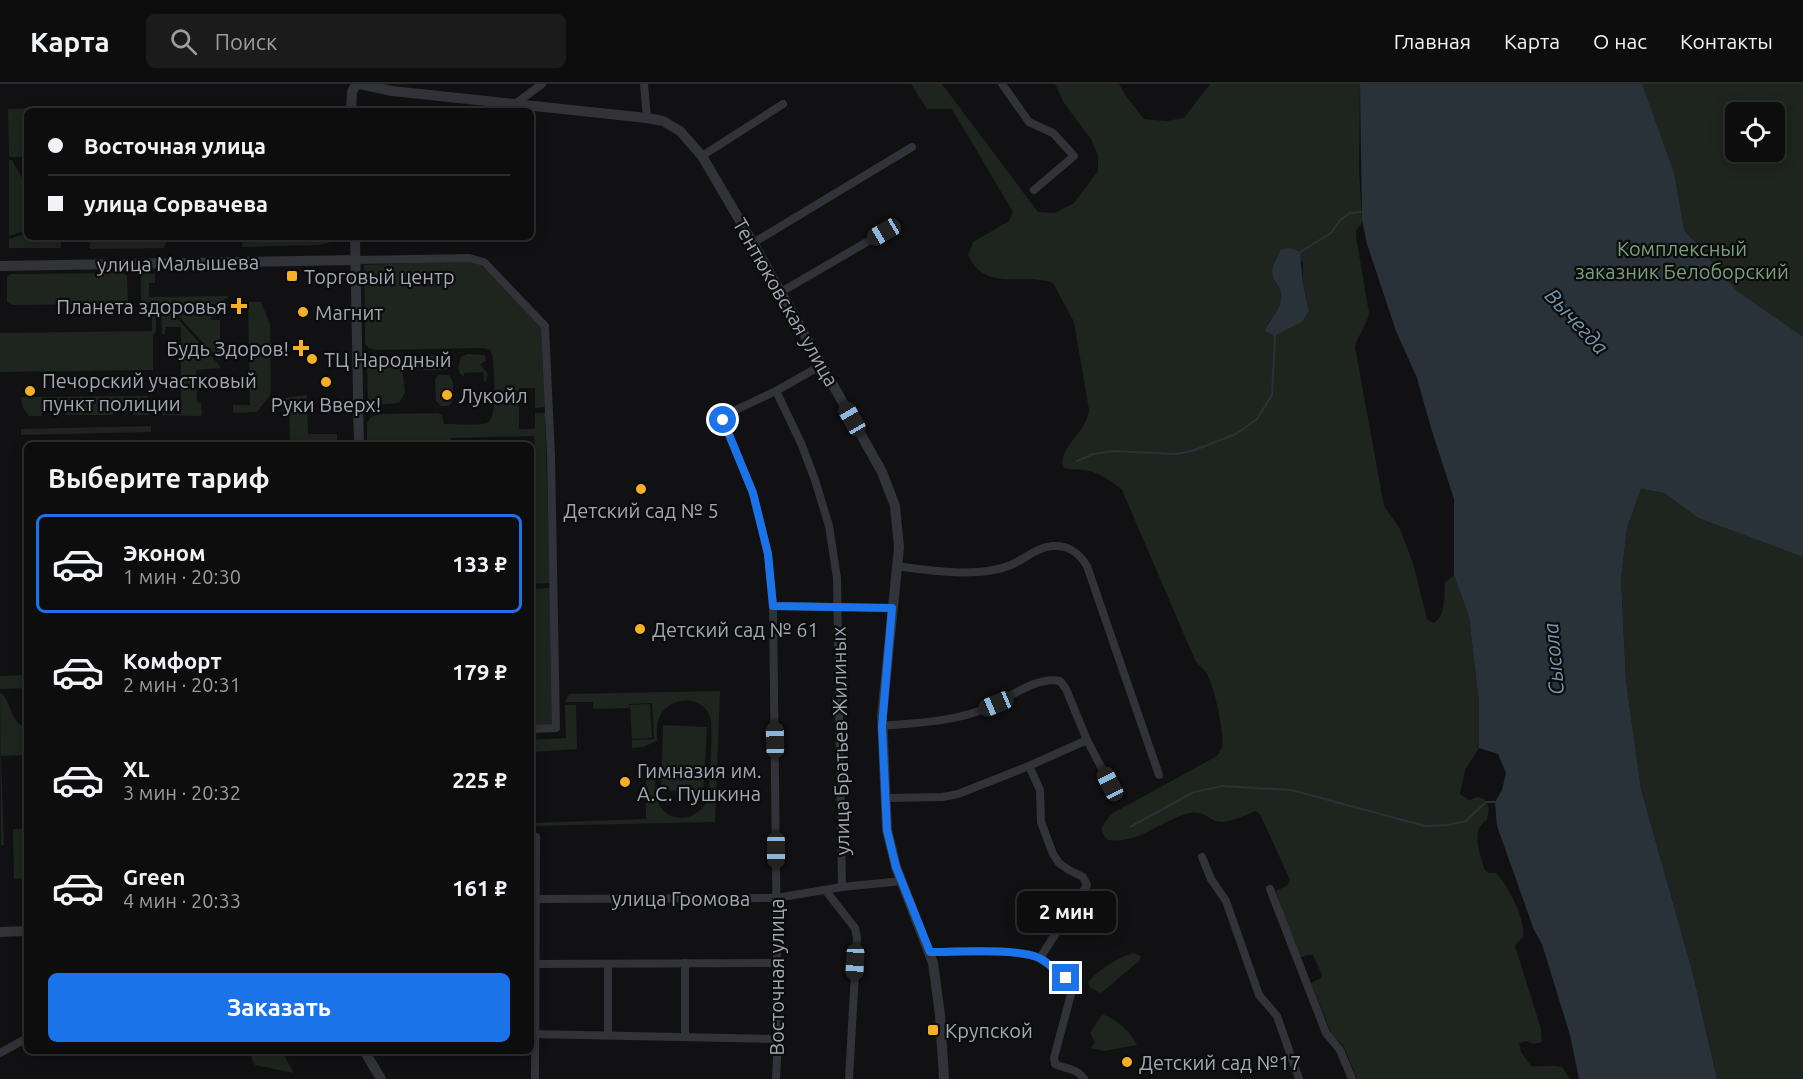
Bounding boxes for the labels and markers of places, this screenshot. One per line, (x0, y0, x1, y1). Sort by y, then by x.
place label: Торговый центр (304, 265, 455, 288)
marker: Торговый центр (285, 269, 299, 283)
place label: Планета здоровья (56, 295, 227, 318)
marker: Планета здоровья (232, 299, 246, 313)
place label: Магнит (315, 301, 383, 324)
marker: Магнит (296, 305, 310, 319)
place label: Будь Здоров! (166, 337, 289, 360)
marker: Будь Здоров! (294, 341, 308, 355)
place label: ТЦ Народный (324, 348, 452, 371)
marker: ТЦ Народный (305, 352, 319, 366)
place label: Печорский участковый пункт полиции (42, 369, 257, 415)
marker: Руки Вверх! (319, 375, 333, 389)
marker: Печорский участковый пункт полиции (23, 384, 37, 398)
place label: Лукойл (459, 384, 528, 407)
marker: Лукойл (440, 388, 454, 402)
place label: Руки Вверх! (271, 393, 381, 416)
marker: Детский сад № 5 (634, 482, 648, 496)
place label: Детский сад № 5 (563, 499, 719, 522)
place label: Детский сад № 61 (652, 618, 819, 641)
marker: Детский сад № 61 (633, 622, 647, 636)
place label: Гимназия им. А.С. Пушкина (637, 759, 762, 805)
marker: Гимназия им. А.С. Пушкина (618, 775, 632, 789)
place label: Крупской (945, 1019, 1033, 1042)
marker: Крупской (926, 1023, 940, 1037)
place label: Детский сад №17 (1139, 1051, 1301, 1074)
marker: Детский сад №17 (1120, 1055, 1134, 1069)

